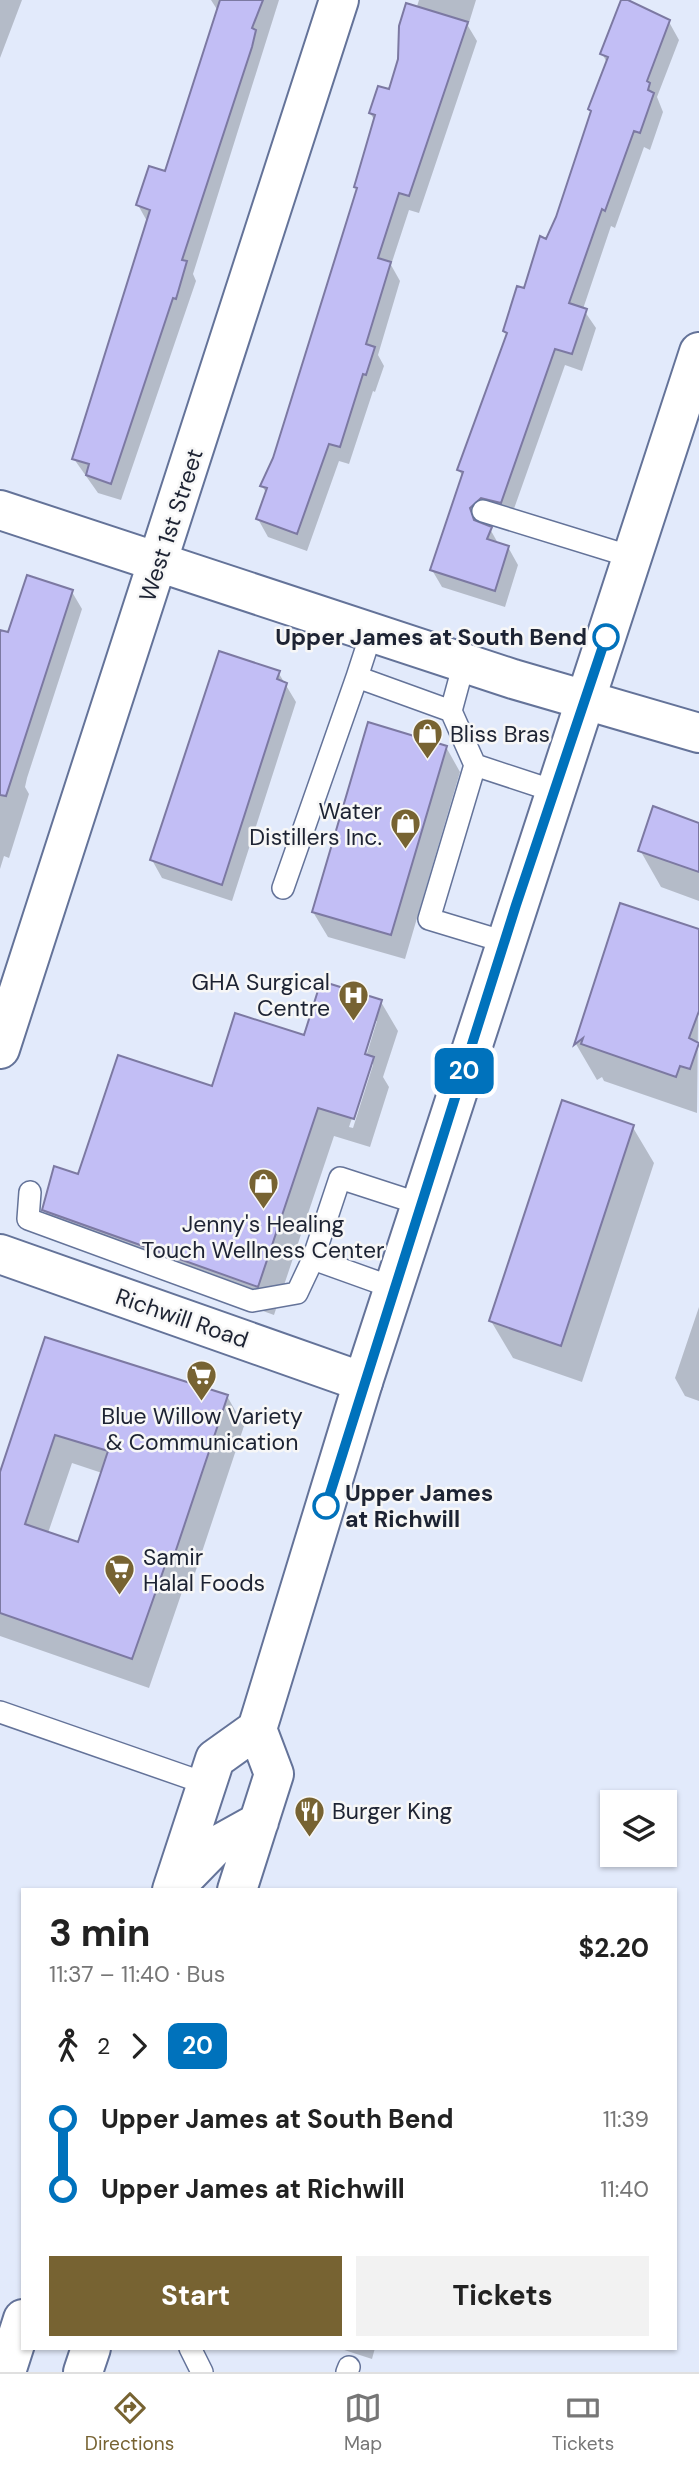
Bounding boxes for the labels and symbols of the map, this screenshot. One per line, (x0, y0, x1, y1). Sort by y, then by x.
street label: West 1st Street (132, 445, 210, 605)
place label: Upper James at South Bend (275, 622, 587, 652)
marker: Upper James at South Bend (593, 624, 619, 650)
shop icon: Bliss Bras (410, 717, 444, 761)
place label: Bliss Bras (450, 719, 550, 749)
place label: Water Distillers Inc. (249, 796, 382, 852)
shop icon: Water Distillers Inc. (388, 807, 422, 851)
place label: GHA Surgical Centre (192, 967, 330, 1023)
hospital icon: GHA Surgical Centre (336, 978, 370, 1022)
line badge: 20 (433, 1048, 496, 1094)
shop icon: Jenny's Healing Touch Wellness Center (246, 1166, 280, 1210)
place label: Jenny's Healing Touch Wellness Center (141, 1209, 385, 1265)
street label: Richwill Road (112, 1281, 252, 1355)
supermarket icon: Blue Willow Variety & Communication (185, 1358, 219, 1402)
place label: Blue Willow Variety & Communication (101, 1401, 303, 1457)
place label: Upper James at Richwill (345, 1478, 493, 1534)
marker: Upper James at Richwill (313, 1493, 339, 1519)
place label: Samir Halal Foods (143, 1542, 265, 1598)
supermarket icon: Samir Halal Foods (103, 1553, 137, 1597)
restaurant icon: Burger King (292, 1794, 326, 1838)
place label: Burger King (332, 1796, 453, 1826)

